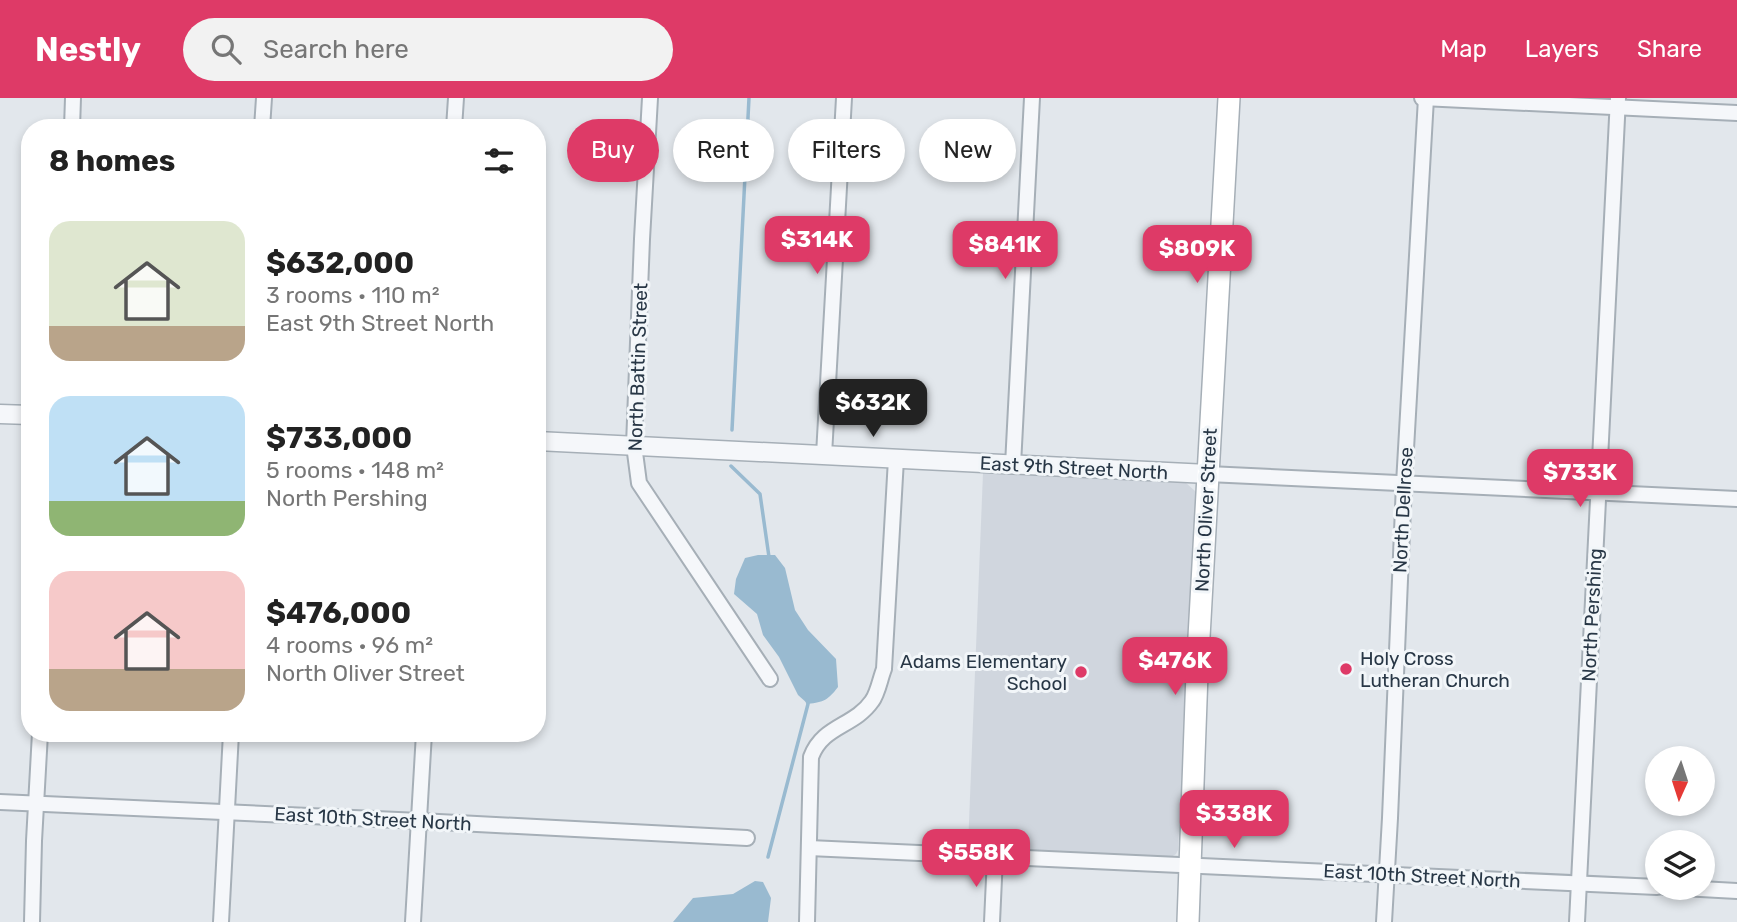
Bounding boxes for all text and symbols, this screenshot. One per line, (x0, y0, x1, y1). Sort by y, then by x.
search box (183, 18, 673, 81)
text: Nestly (35, 30, 141, 69)
icon: search (207, 30, 245, 68)
text: Search here (263, 34, 409, 65)
text: Map (1440, 35, 1487, 63)
text: Layers (1525, 35, 1599, 63)
text: Share (1637, 35, 1702, 63)
chip: Buy (567, 119, 659, 182)
chip: Rent (673, 119, 774, 182)
chip: Filters (788, 119, 905, 182)
chip: New (919, 119, 1016, 182)
icon: filters (480, 142, 518, 180)
text: 8 homes (49, 143, 175, 179)
pin: $314K (768, 216, 866, 276)
pin: $841K (956, 222, 1054, 281)
text: $314K (781, 225, 853, 253)
pin: $809K (1148, 226, 1246, 285)
text: $841K (969, 230, 1041, 258)
text: $809K (1159, 234, 1235, 262)
text: $632,000 (266, 245, 414, 281)
icon: home (105, 249, 189, 333)
text: 3 rooms · 110 m² (266, 281, 440, 309)
street label: North Battin Street (624, 282, 652, 452)
text: East 9th Street North (266, 309, 494, 337)
pin: $632K (824, 380, 922, 439)
text: $632K (835, 388, 911, 416)
text: $733,000 (266, 420, 412, 456)
icon: home (105, 424, 189, 508)
street label: North Oliver Street (1190, 427, 1222, 593)
street label: North Dellrose (1388, 446, 1418, 574)
pin: $733K (1531, 450, 1629, 509)
street label: East 9th Street North (979, 452, 1169, 484)
text: 5 rooms · 148 m² (266, 456, 444, 484)
text: $733K (1543, 458, 1617, 486)
text: North Pershing (266, 484, 428, 512)
street label: North Pershing (1577, 548, 1607, 682)
text: $476,000 (266, 595, 411, 631)
icon: home (105, 599, 189, 683)
text: 4 rooms · 96 m² (266, 631, 433, 659)
pin: $476K (1126, 638, 1224, 697)
text: $476K (1138, 646, 1212, 674)
place label: Holy Cross Lutheran Church (1360, 647, 1510, 692)
place label: Adams Elementary School (900, 650, 1067, 695)
text: North Oliver Street (266, 659, 465, 687)
marker: Holy Cross Lutheran Church (1338, 661, 1354, 677)
marker: Adams Elementary School (1073, 664, 1089, 680)
north arrow (1645, 746, 1715, 816)
map controls (1645, 746, 1715, 900)
pin: $338K (1185, 790, 1283, 850)
text: $338K (1196, 799, 1272, 827)
street label: East 10th Street North (274, 802, 472, 836)
pin: $558K (927, 830, 1025, 889)
button: layers (1645, 830, 1715, 900)
text: $558K (938, 838, 1014, 866)
street label: East 10th Street North (1323, 859, 1521, 893)

